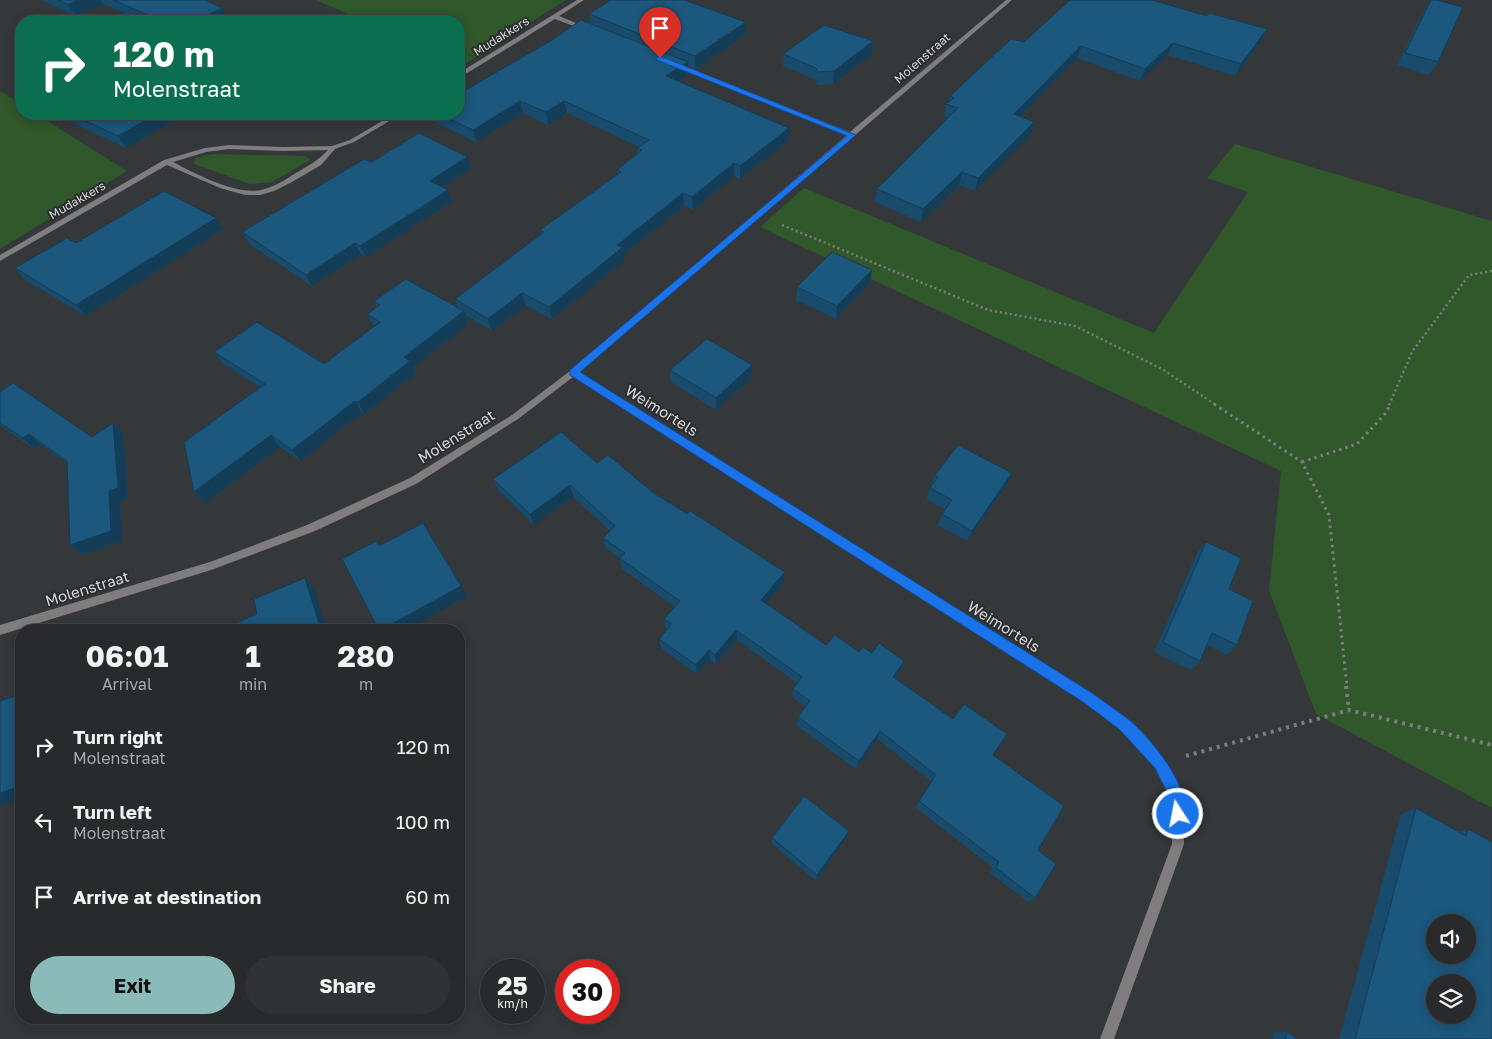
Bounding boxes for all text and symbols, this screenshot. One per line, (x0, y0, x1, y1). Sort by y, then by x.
pin (639, 7, 681, 58)
street label: Mudakkers (470, 13, 532, 59)
icon: arrive (646, 14, 674, 42)
street label: Molenstraat (891, 29, 953, 86)
text: 120 m (113, 33, 215, 75)
icon: right (30, 35, 95, 100)
text: Molenstraat (113, 75, 241, 102)
street label: Mudakkers (46, 178, 108, 222)
street label: Weimortels (622, 381, 702, 439)
street label: Molenstraat (414, 405, 498, 467)
street label: Molenstraat (43, 567, 131, 609)
street label: Weimortels (964, 597, 1044, 655)
text: 06:01 (85, 638, 169, 674)
text: 1 (245, 638, 261, 674)
text: 280 (338, 638, 395, 674)
text: Arrival (102, 674, 152, 694)
text: min (239, 674, 267, 694)
text: m (359, 674, 373, 694)
text: Turn right (73, 725, 163, 748)
icon: right (30, 733, 58, 761)
text: 120 m (396, 735, 450, 758)
text: Molenstraat (73, 748, 166, 768)
position arrow (1151, 787, 1203, 839)
text: Turn left (73, 800, 152, 823)
icon: left (30, 808, 58, 836)
text: 100 m (396, 810, 450, 833)
text: Molenstraat (73, 823, 166, 843)
icon: arrive (30, 883, 58, 911)
text: Arrive at destination (73, 885, 261, 908)
text: 60 m (405, 885, 450, 908)
map controls (1426, 914, 1476, 1024)
button: sound (1426, 914, 1476, 964)
button: Exit (30, 956, 235, 1014)
button: Share (245, 956, 450, 1014)
speed limit sign: 30 (555, 959, 620, 1024)
text: 25 (497, 970, 528, 1001)
button: layers (1426, 974, 1476, 1024)
text: km/h (497, 996, 528, 1011)

